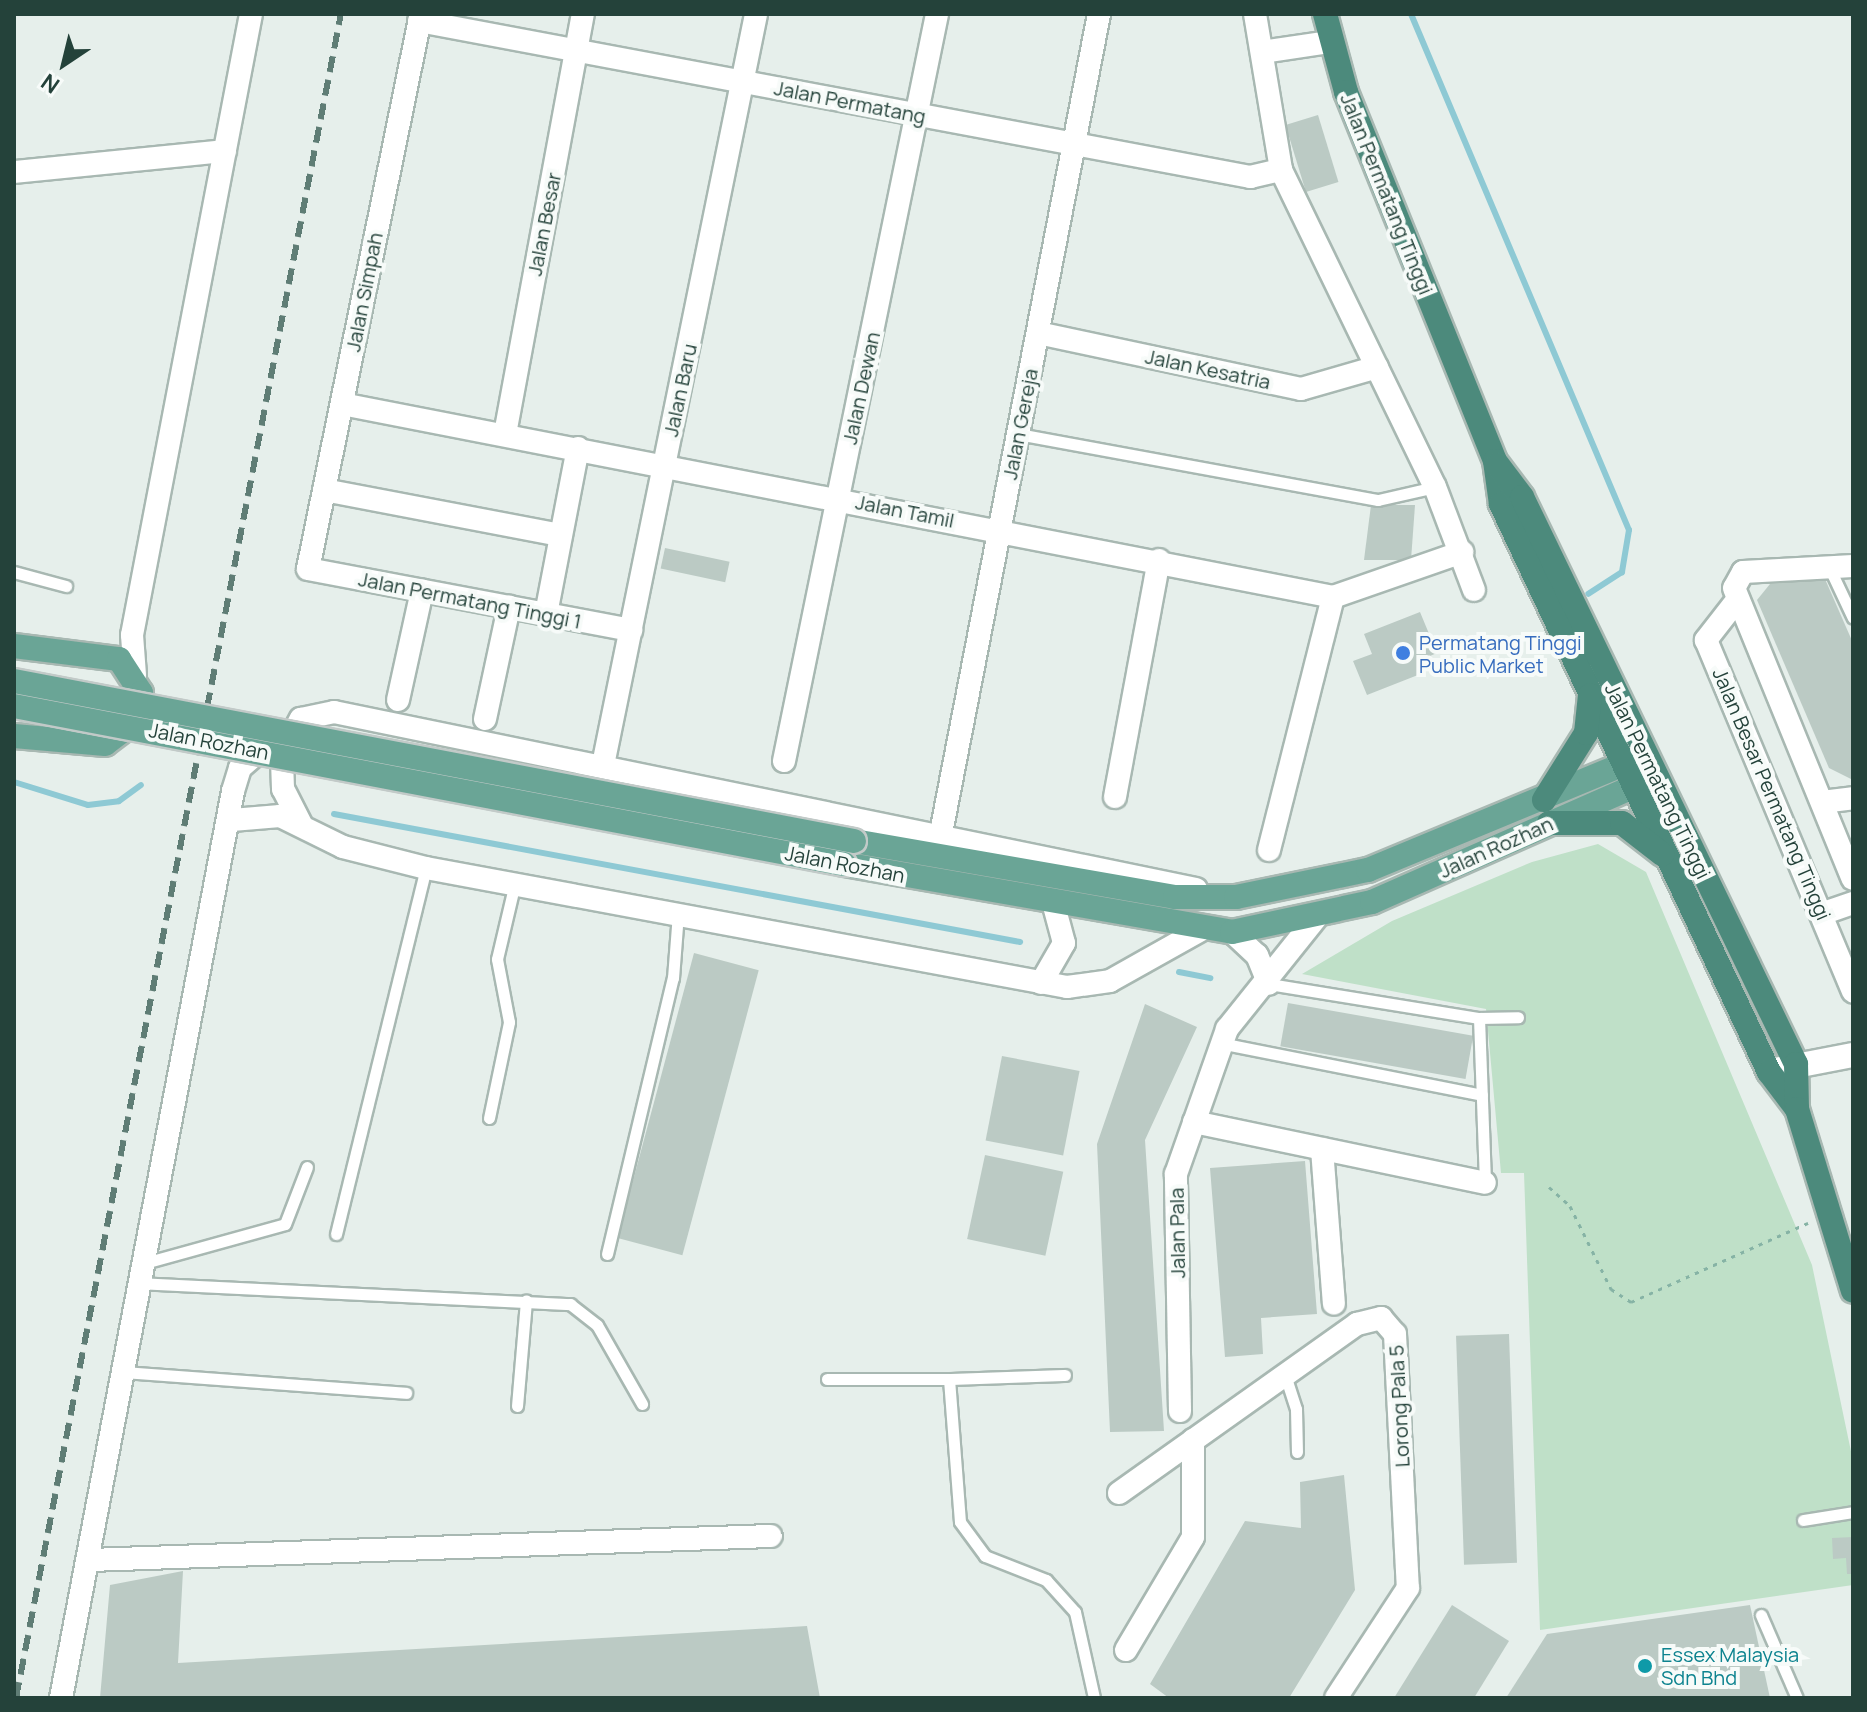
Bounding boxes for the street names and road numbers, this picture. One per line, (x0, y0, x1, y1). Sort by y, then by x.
street label: Jalan Permatang (772, 76, 928, 128)
street label: Jalan Permatang Tinggi (1336, 90, 1438, 298)
street label: Jalan Besar (522, 170, 566, 278)
street label: Jalan Simpah (341, 230, 387, 354)
street label: Jalan Dewan (837, 330, 885, 446)
street label: Jalan Baru (658, 341, 702, 439)
street label: Jalan Kesatria (1143, 344, 1273, 394)
street label: Jalan Gereja (997, 366, 1043, 482)
street label: Jalan Tamil (854, 490, 956, 532)
street label: Jalan Permatang Tinggi 1 (357, 567, 583, 633)
street label: Jalan Besar Permatang Tinggi (1708, 664, 1836, 924)
street label: Jalan Permatang Tinggi (1600, 679, 1716, 883)
street label: Jalan Rozhan (147, 718, 271, 764)
street label: Jalan Rozhan (1436, 811, 1556, 883)
street label: Jalan Rozhan (783, 841, 907, 887)
street label: Jalan Pala (1164, 1188, 1190, 1278)
street label: Lorong Pala 5 (1384, 1344, 1414, 1468)

